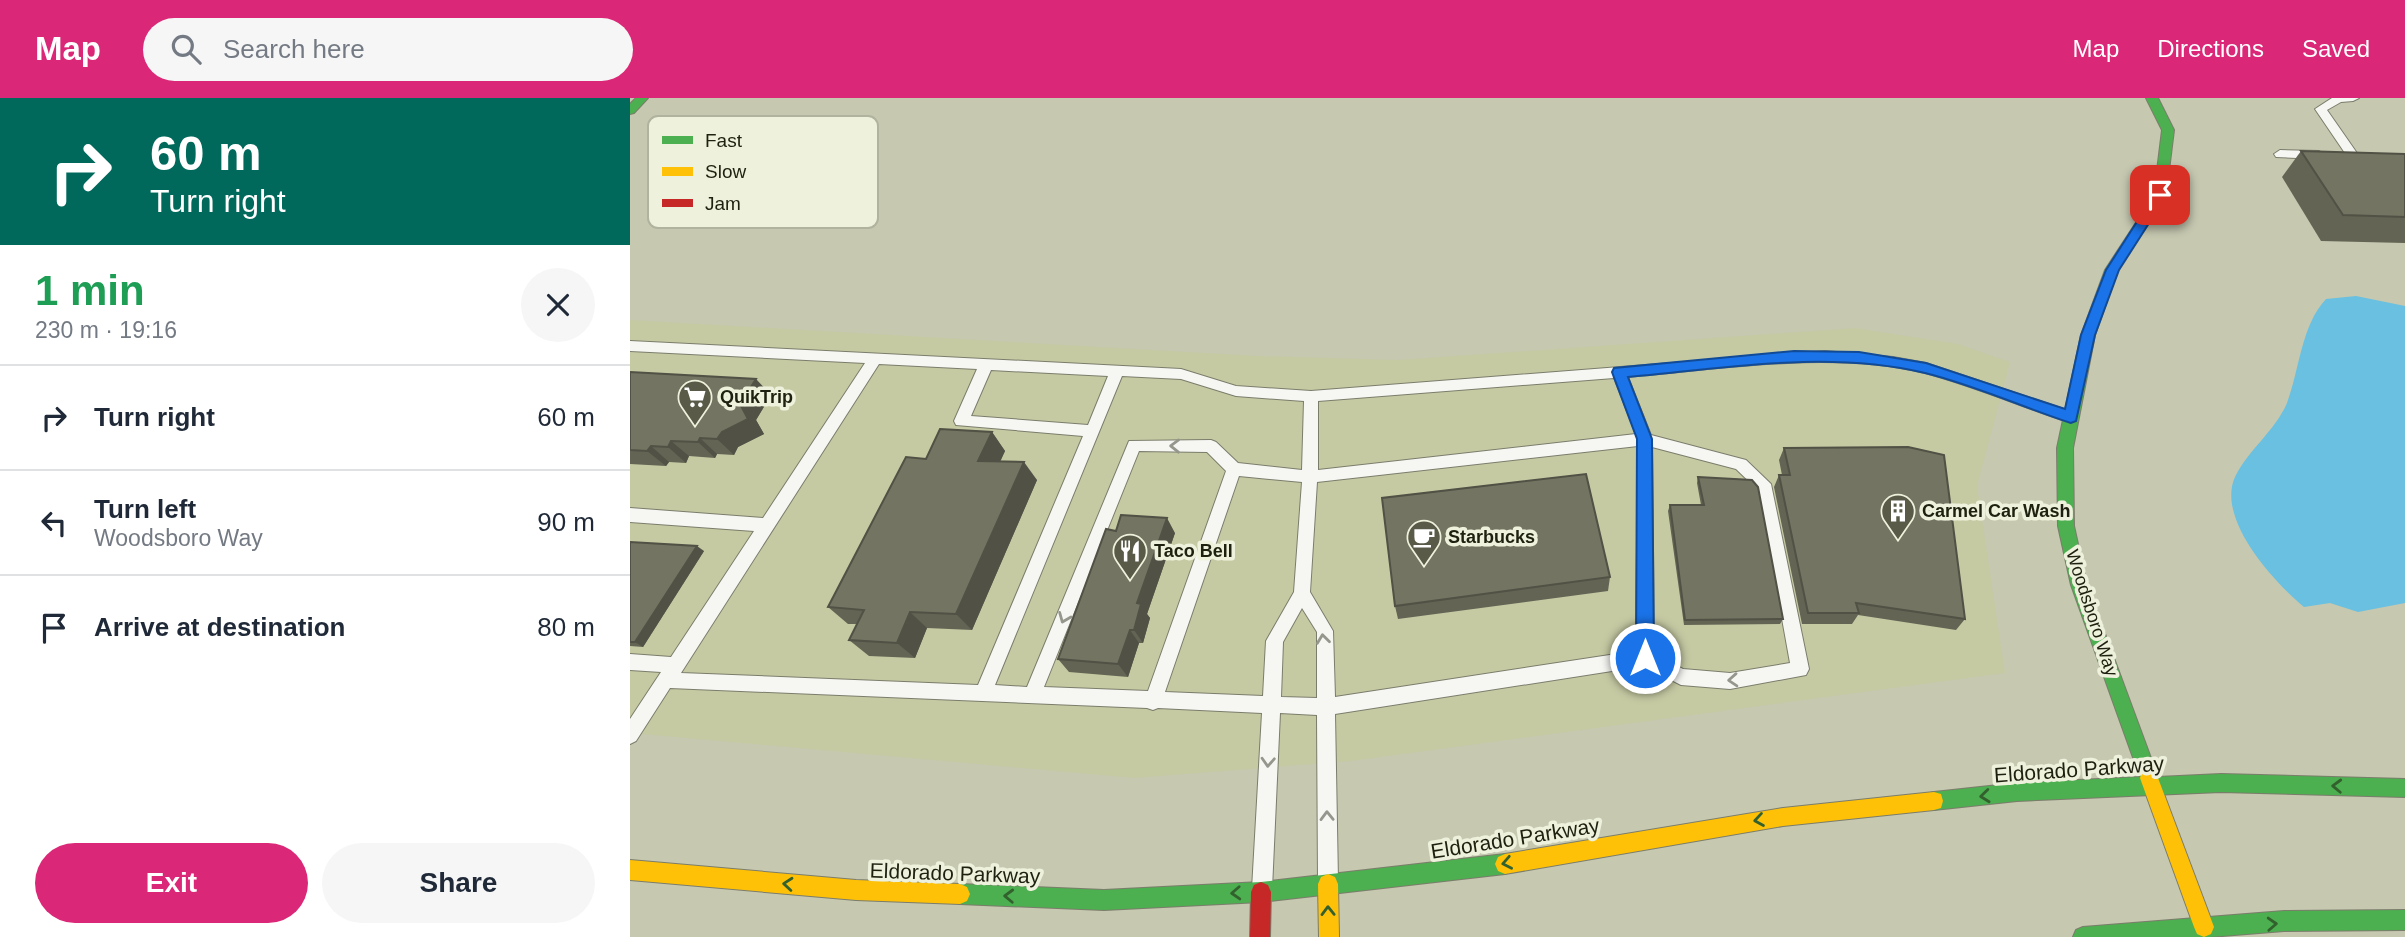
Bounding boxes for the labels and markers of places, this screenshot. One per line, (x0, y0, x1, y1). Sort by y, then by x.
pin (2130, 165, 2190, 225)
supermarket icon: QuikTrip (676, 378, 714, 427)
place label: QuikTrip (720, 387, 793, 407)
building icon: Carmel Car Wash (1879, 492, 1917, 541)
place label: Carmel Car Wash (1922, 501, 2070, 521)
cafe icon: Starbucks (1405, 518, 1443, 567)
place label: Starbucks (1448, 527, 1535, 547)
restaurant icon: Taco Bell (1111, 532, 1149, 581)
place label: Taco Bell (1154, 541, 1233, 561)

